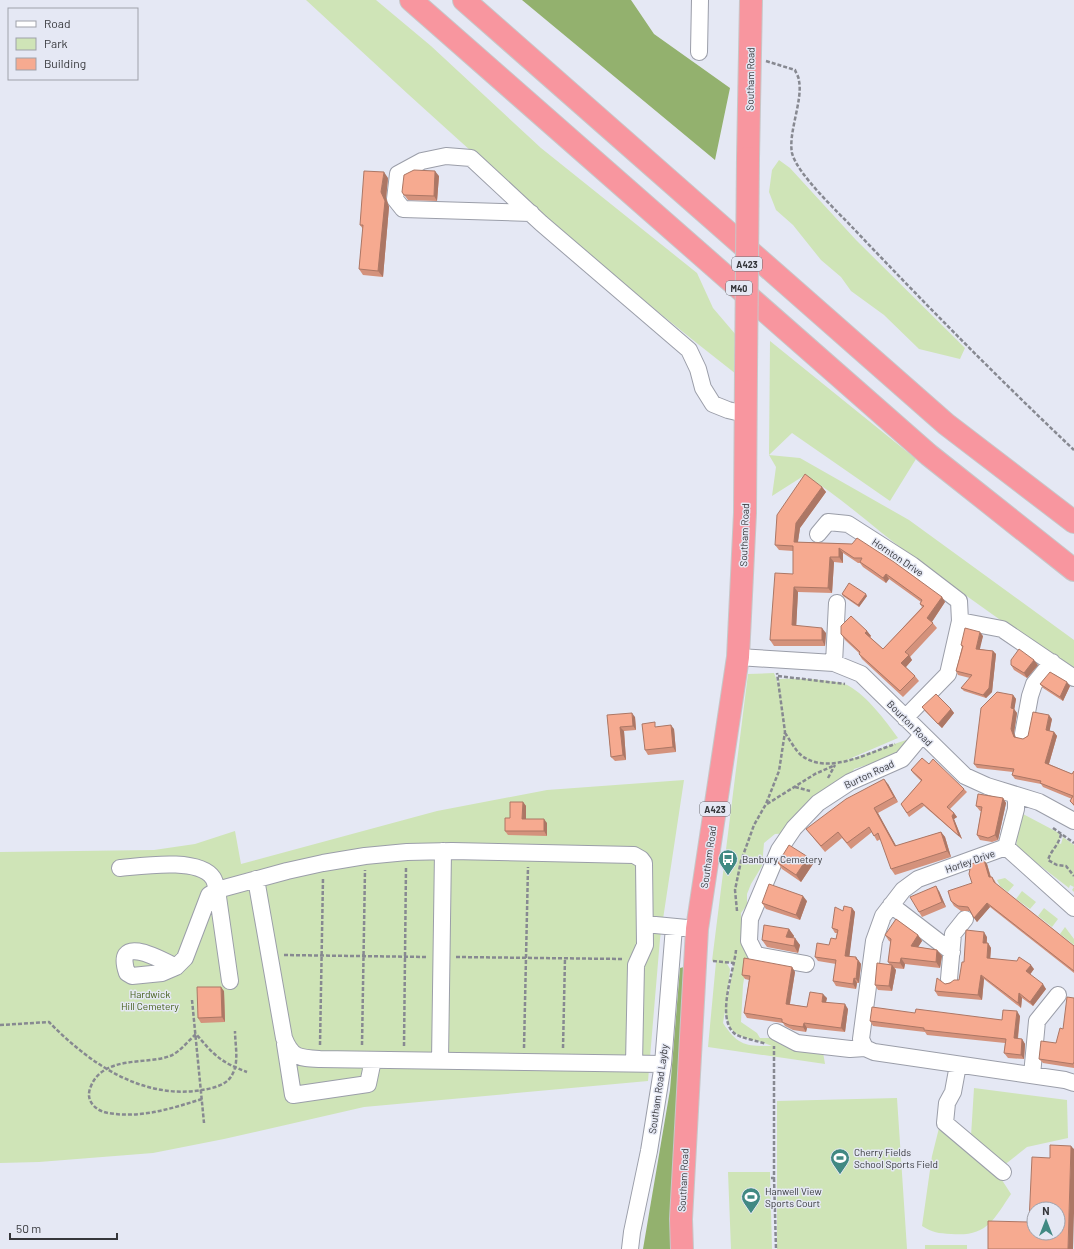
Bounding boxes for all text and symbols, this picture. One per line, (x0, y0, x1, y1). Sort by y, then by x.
legend (8, 8, 138, 80)
text: Road (44, 16, 71, 30)
text: Park (44, 36, 68, 50)
street label: Southam Road (743, 47, 757, 111)
text: Building (44, 56, 86, 70)
road number: A423 (732, 257, 762, 271)
road number: M40 (726, 281, 752, 295)
street label: Southam Road (737, 503, 751, 567)
street label: Hornton Drive (870, 535, 926, 579)
street label: Bourton Road (885, 698, 935, 748)
street label: Burton Road (842, 757, 896, 791)
road number: A423 (700, 802, 730, 816)
street label: Southam Road (698, 825, 718, 889)
street label: Horley Drive (943, 847, 997, 875)
bus stop icon: Banbury Cemetery (717, 848, 739, 876)
place label: Banbury Cemetery (742, 853, 823, 865)
park label: Hardwick Hill Cemetery (121, 988, 179, 1012)
street label: Southam Road Layby (646, 1043, 670, 1135)
place label: Cherry Fields School Sports Field (854, 1146, 938, 1170)
sports icon: Cherry Fields School Sports Field (829, 1147, 851, 1175)
street label: Southam Road (675, 1148, 691, 1212)
place label: Hanwell View Sports Court (765, 1185, 822, 1209)
sports icon: Hanwell View Sports Court (740, 1186, 762, 1214)
north arrow (1026, 1201, 1066, 1241)
text: N (1042, 1204, 1050, 1217)
scale bar (10, 1215, 117, 1241)
text: 50 m (16, 1221, 41, 1235)

